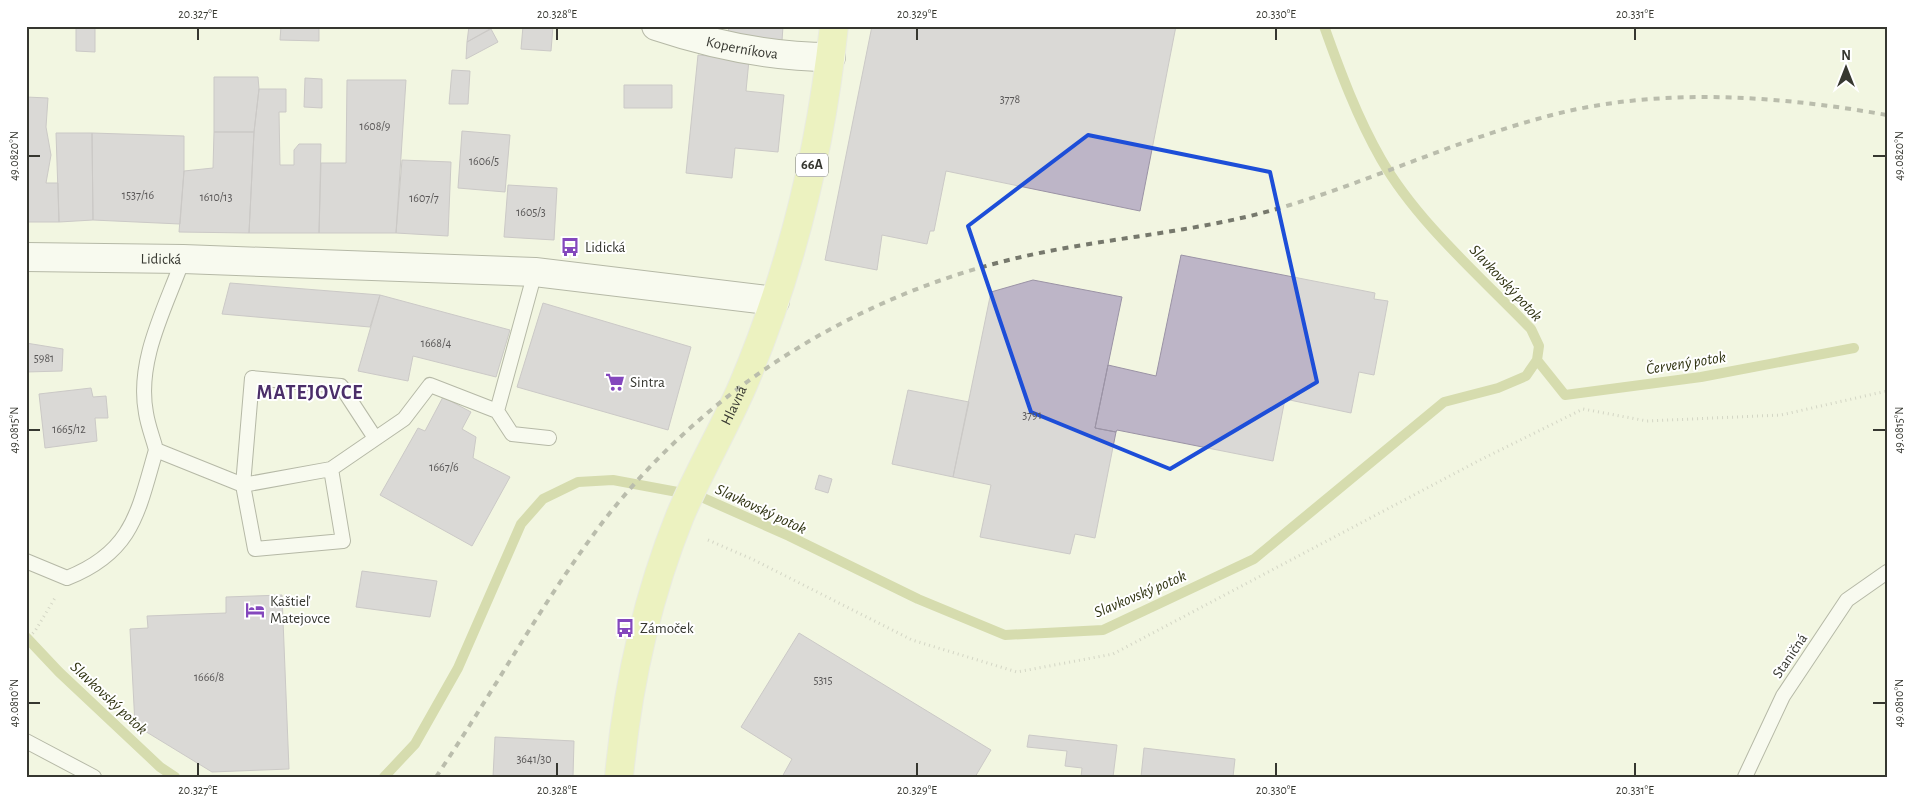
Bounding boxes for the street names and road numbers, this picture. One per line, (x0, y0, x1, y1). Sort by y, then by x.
street label: Koperníkova (705, 34, 779, 61)
road number: 66A (796, 154, 828, 176)
street label: Lidická (141, 251, 181, 266)
street label: Hlavná (718, 383, 749, 427)
street label: Staničná (1770, 631, 1810, 681)

